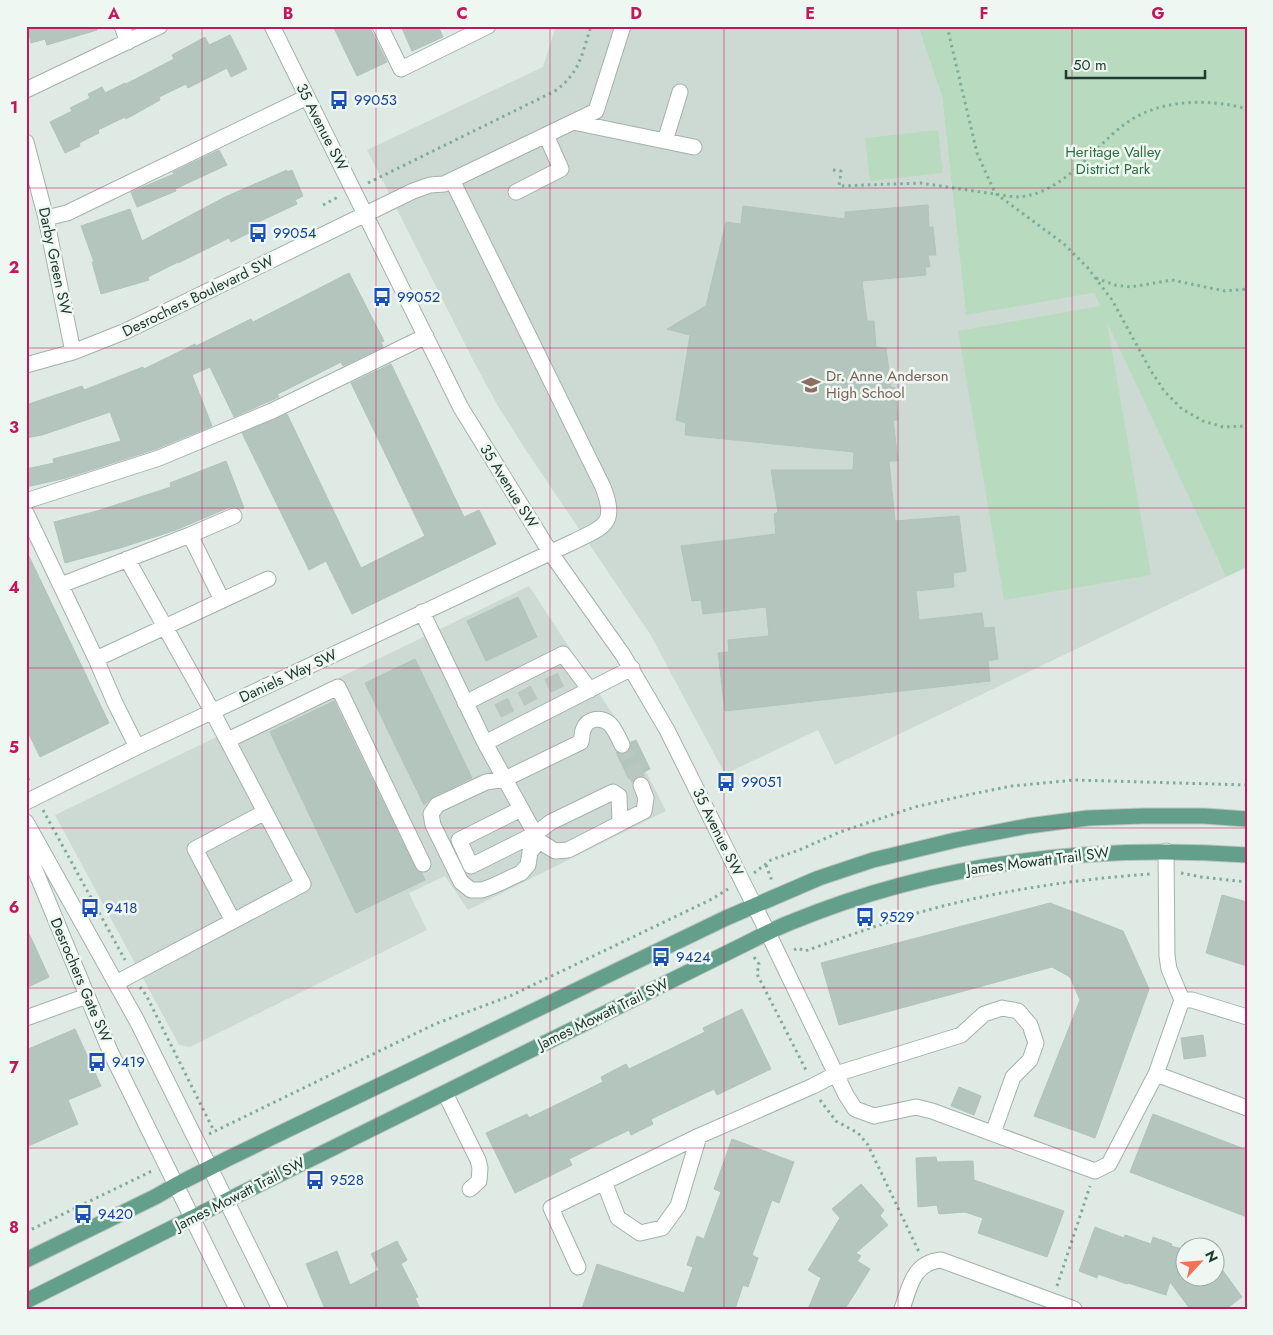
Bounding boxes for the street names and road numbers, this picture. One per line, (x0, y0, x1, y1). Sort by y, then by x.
street label: 35 Avenue SW (291, 79, 354, 175)
street label: Darby Green SW (33, 205, 77, 317)
street label: Desrochers Boulevard SW (119, 250, 278, 342)
street label: 35 Avenue SW (474, 440, 544, 532)
street label: Daniels Way SW (236, 644, 341, 708)
street label: 35 Avenue SW (687, 784, 749, 880)
street label: James Mowatt Trail SW (964, 841, 1110, 881)
street label: Desrochers Gate SW (45, 914, 117, 1046)
street label: James Mowatt Trail SW (532, 973, 672, 1056)
street label: James Mowatt Trail SW (169, 1152, 309, 1237)

